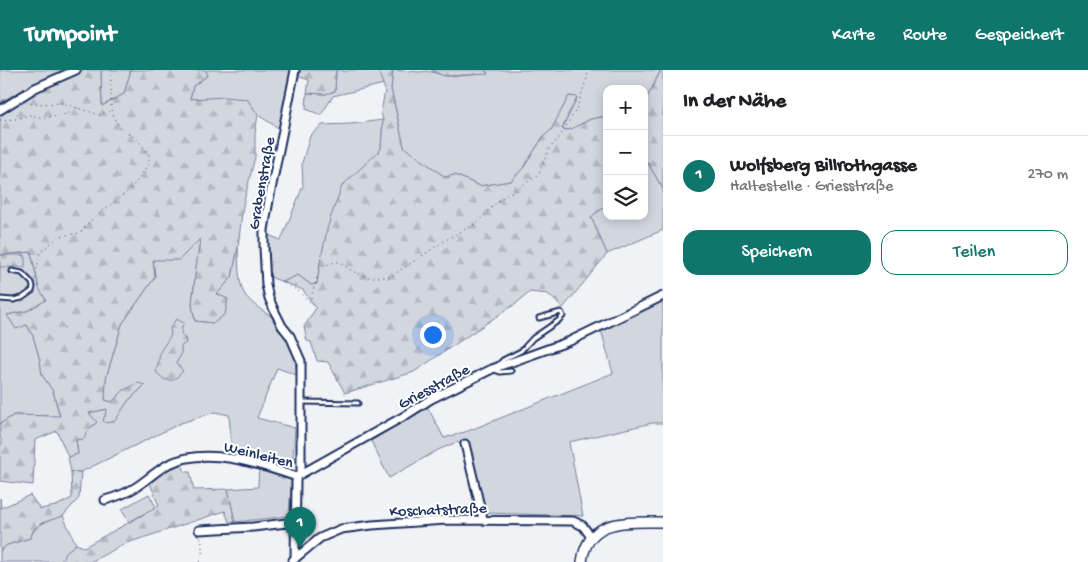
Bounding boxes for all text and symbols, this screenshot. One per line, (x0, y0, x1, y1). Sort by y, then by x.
text: Turnpoint (25, 21, 116, 50)
text: Karte (832, 25, 875, 46)
text: Route (903, 25, 947, 46)
text: Gespeichert (975, 25, 1063, 46)
map controls (603, 85, 648, 220)
button: + (603, 85, 648, 130)
text: In der Nähe (683, 90, 786, 115)
button: − (603, 130, 648, 175)
street label: Grabenstraße (246, 135, 281, 231)
text: Wolfsberg Billrothgasse (730, 155, 917, 178)
text: 1 (696, 166, 702, 185)
text: 270 m (1028, 166, 1068, 185)
button: layers (603, 175, 648, 220)
text: Haltestelle · Griesstraße (730, 178, 893, 197)
button: Speichern (683, 230, 871, 275)
button: Teilen (881, 230, 1068, 275)
your location (420, 322, 446, 348)
street label: Griesstraße (396, 361, 474, 415)
street label: Weinleiten (222, 439, 295, 474)
street label: Koschatstraße (389, 500, 488, 523)
pin: 1 (284, 507, 316, 548)

